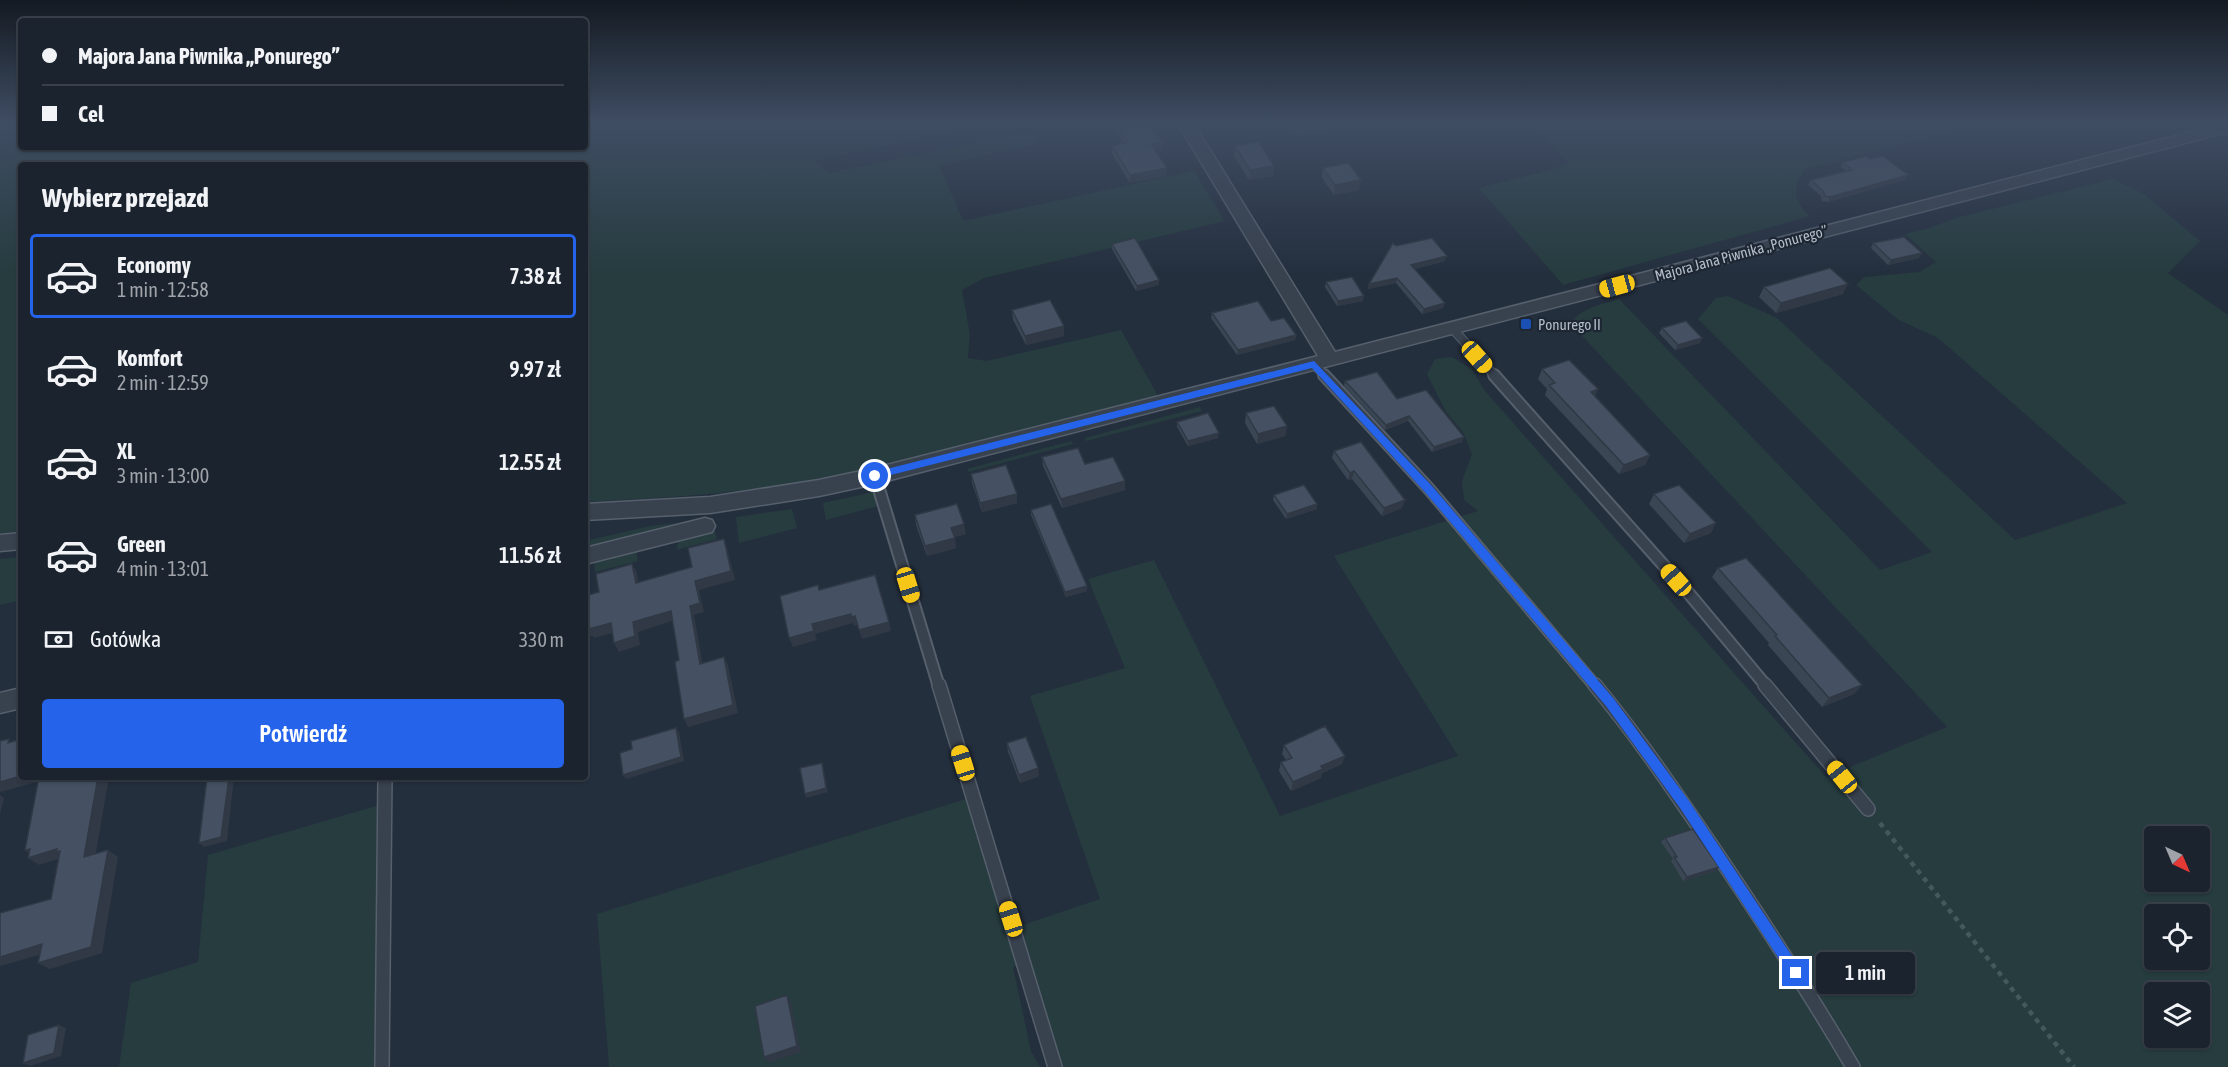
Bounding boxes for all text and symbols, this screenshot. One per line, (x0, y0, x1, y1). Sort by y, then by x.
text: Majora Jana Piwnika „Ponurego” (78, 43, 339, 69)
text: Cel (78, 101, 104, 127)
text: Wybierz przejazd (42, 182, 209, 213)
street label: Majora Jana Piwnika „Ponurego” (1653, 222, 1829, 284)
icon: car (45, 249, 99, 303)
text: Economy (117, 252, 191, 278)
text: 7.38 zł (509, 263, 561, 289)
car (1597, 273, 1637, 299)
text: 1 min · 12:58 (117, 278, 209, 301)
place label: Ponurego II (1538, 316, 1601, 333)
marker: Ponurego II (1519, 317, 1533, 331)
car (1458, 338, 1496, 376)
icon: car (45, 342, 99, 396)
text: Komfort (117, 345, 183, 371)
text: 9.97 zł (509, 356, 561, 382)
text: 2 min · 12:59 (117, 371, 209, 394)
icon: car (45, 435, 99, 489)
text: XL (117, 438, 135, 464)
text: 12.55 zł (499, 449, 561, 475)
route start (861, 462, 888, 489)
text: 3 min · 13:00 (117, 464, 209, 487)
icon: car (45, 528, 99, 582)
text: Green (117, 531, 166, 557)
text: 11.56 zł (499, 542, 561, 568)
text: 4 min · 13:01 (117, 557, 209, 580)
car (1657, 561, 1695, 599)
car (894, 565, 922, 605)
icon: cash (42, 623, 75, 656)
text: Gotówka (90, 626, 161, 652)
text: 330 m (519, 628, 564, 651)
button: Potwierdź (42, 699, 564, 768)
car (949, 743, 977, 783)
car (1824, 757, 1860, 797)
north arrow (2144, 826, 2210, 892)
map controls (2144, 826, 2210, 1048)
car (997, 899, 1025, 939)
button: locate (2144, 904, 2210, 970)
callout: 1 min (1817, 952, 1916, 994)
route end (1782, 959, 1809, 986)
text: 1 min (1845, 961, 1886, 984)
button: layers (2144, 982, 2210, 1048)

